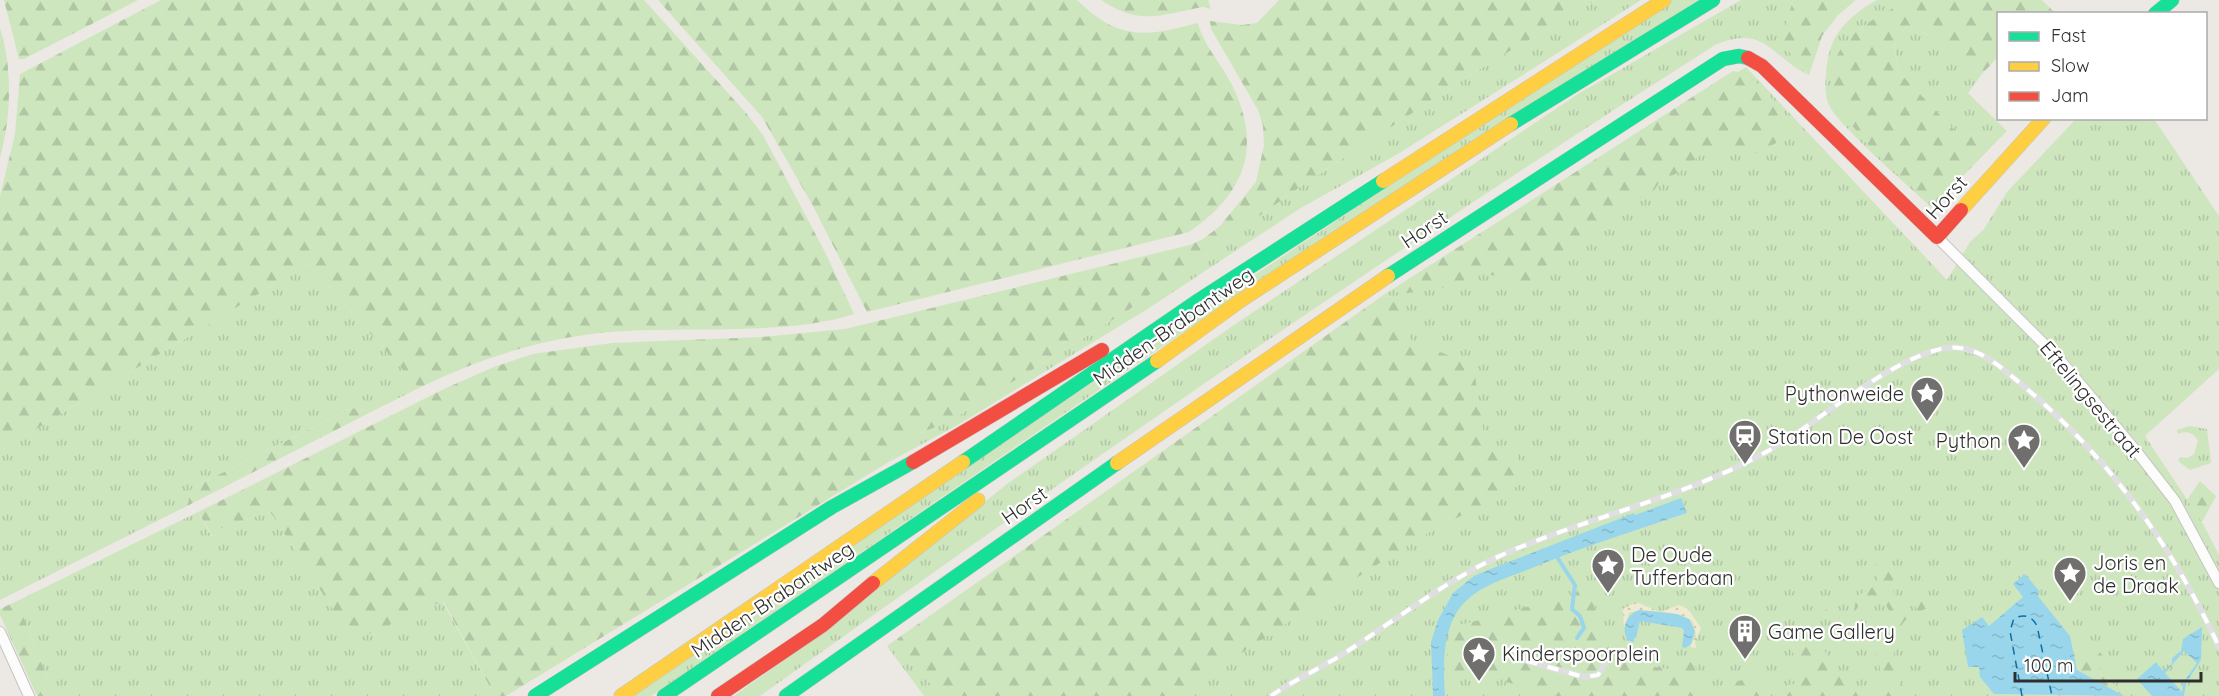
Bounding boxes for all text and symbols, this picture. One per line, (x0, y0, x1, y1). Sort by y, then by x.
legend (1997, 12, 2207, 120)
text: Fast (2051, 24, 2086, 47)
text: Slow (2051, 54, 2089, 77)
text: Jam (2051, 84, 2089, 107)
street label: Horst (1920, 170, 1972, 224)
street label: Horst (1396, 204, 1452, 253)
street label: Midden-Brabantweg (1088, 261, 1258, 391)
street label: Eftelingsestraat (2035, 335, 2147, 463)
place icon: Pythonweide (1909, 375, 1945, 422)
place label: Pythonweide (1785, 381, 1904, 406)
station icon: Station De Oost (1727, 418, 1763, 465)
place icon: Python (2006, 422, 2042, 469)
place label: Station De Oost (1768, 424, 1914, 449)
place label: Python (1936, 428, 2001, 453)
street label: Horst (996, 480, 1052, 530)
street label: Midden-Brabantweg (686, 535, 858, 663)
place label: De Oude Tufferbaan (1631, 542, 1734, 590)
place icon: De Oude Tufferbaan (1590, 547, 1626, 594)
place label: Joris en de Draak (2093, 550, 2179, 598)
place icon: Joris en de Draak (2052, 555, 2088, 602)
building icon: Game Gallery (1727, 613, 1763, 660)
place label: Game Gallery (1768, 619, 1895, 644)
place icon: Kinderspoorplein (1461, 635, 1497, 682)
place label: Kinderspoorplein (1502, 641, 1659, 666)
scale bar (2015, 645, 2201, 683)
text: 100 m (2024, 654, 2073, 677)

